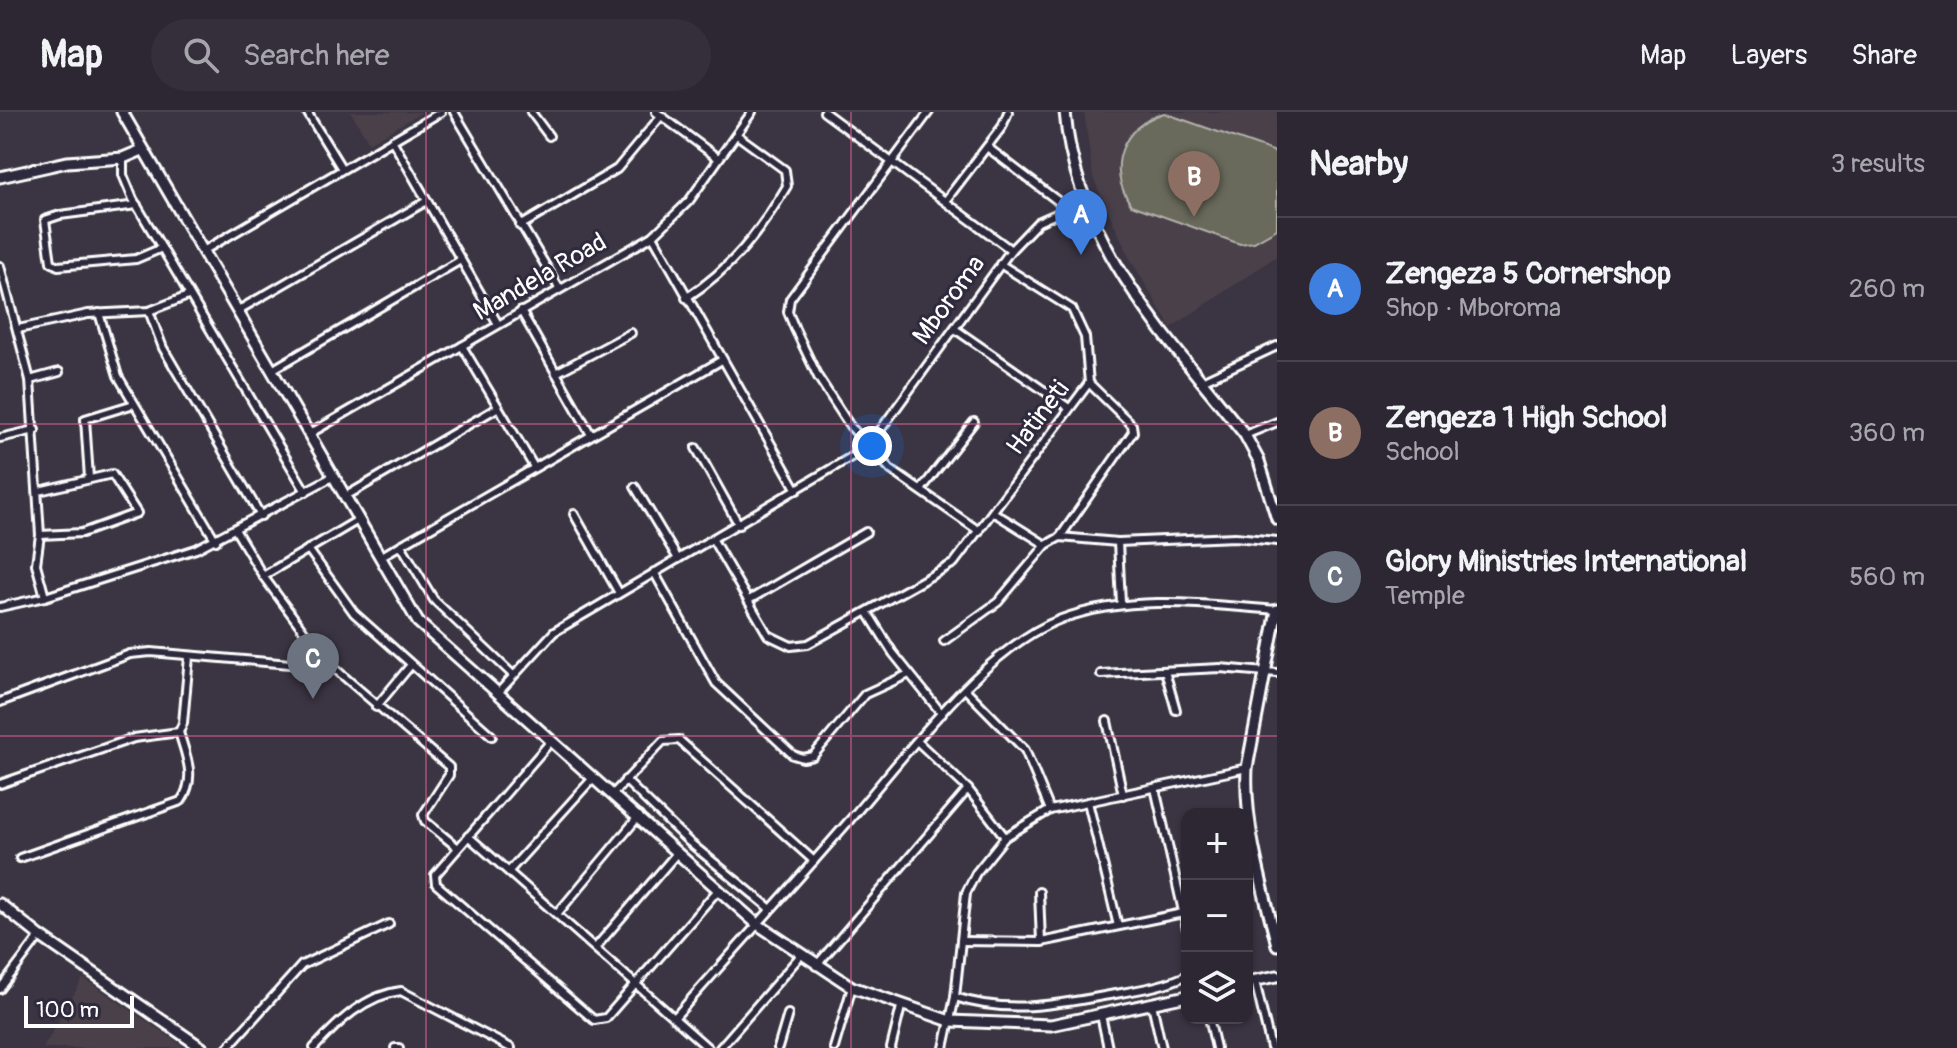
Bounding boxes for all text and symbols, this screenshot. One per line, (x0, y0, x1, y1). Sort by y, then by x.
search box (151, 19, 711, 91)
text: Map (40, 31, 103, 79)
icon: search (179, 33, 223, 77)
text: Search here (243, 37, 390, 74)
text: Map (1640, 38, 1686, 73)
text: Layers (1730, 38, 1807, 73)
text: Share (1851, 38, 1917, 73)
text: Nearby (1309, 143, 1408, 186)
text: 3 results (1831, 148, 1925, 180)
pin: B (1168, 151, 1220, 217)
pin: A (1055, 189, 1107, 255)
street label: Mandela Road (468, 226, 612, 328)
street label: Mboroma (906, 249, 992, 351)
text: Zengeza 5 Cornershop (1385, 255, 1671, 292)
text: A (1327, 273, 1343, 305)
text: 260 m (1849, 273, 1925, 305)
text: Shop · Mboroma (1385, 292, 1561, 324)
street label: Hatineti (1000, 374, 1076, 462)
text: Zengeza 1 High School (1385, 399, 1667, 436)
text: B (1328, 417, 1342, 449)
text: 360 m (1849, 417, 1925, 449)
your location (852, 426, 892, 466)
text: School (1385, 436, 1460, 468)
text: Glory Ministries International (1385, 543, 1747, 580)
text: C (1327, 561, 1343, 593)
text: 560 m (1849, 561, 1925, 593)
text: Temple (1385, 580, 1465, 612)
pin: C (287, 633, 339, 699)
map controls (1181, 808, 1253, 1024)
button: + (1181, 808, 1253, 880)
button: − (1181, 880, 1253, 952)
button: layers (1181, 952, 1253, 1024)
scale bar (24, 992, 134, 1028)
text: 100 m (36, 996, 99, 1024)

